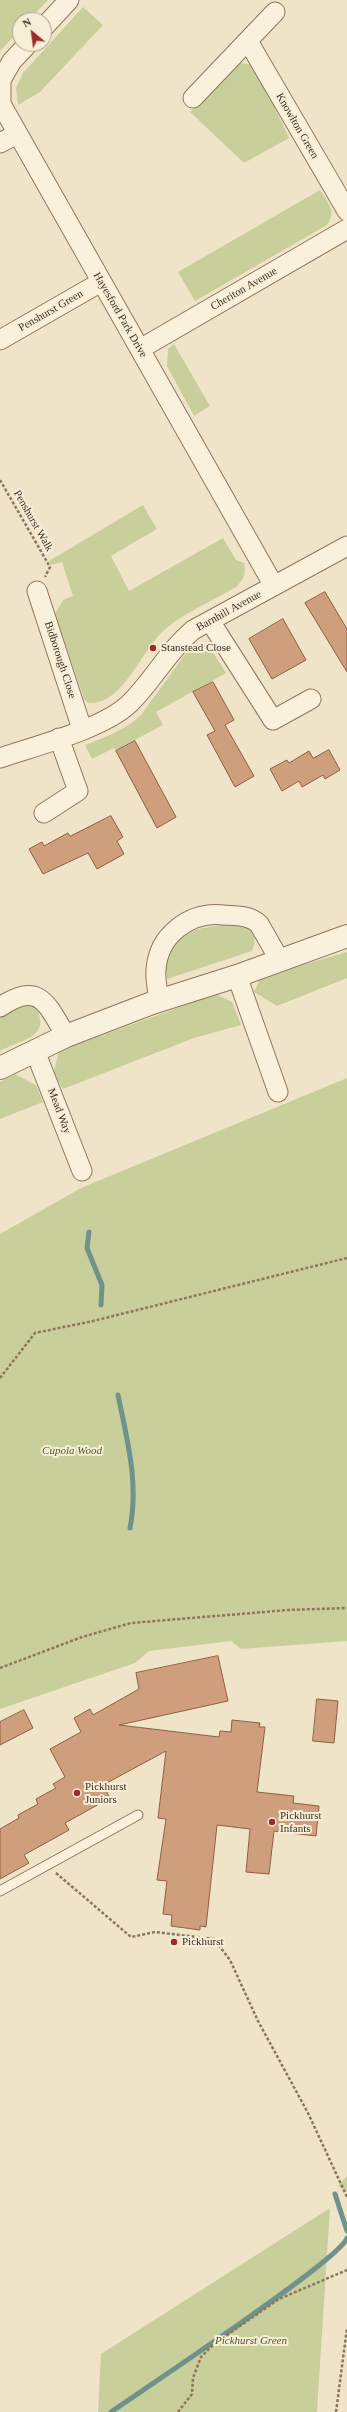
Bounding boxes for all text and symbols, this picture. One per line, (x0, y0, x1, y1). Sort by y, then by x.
north arrow (12, 12, 52, 52)
text: N (20, 15, 33, 30)
street label: Knowlton Green (273, 91, 321, 161)
street label: Cheriton Avenue (208, 265, 280, 313)
street label: Hayesford Park Drive (90, 270, 150, 360)
street label: Penshurst Green (16, 287, 86, 335)
street label: Penshurst Walk (10, 488, 56, 554)
street label: Barnhill Avenue (194, 588, 264, 634)
street label: Bidborough Close (41, 620, 79, 700)
place label: Stanstead Close (161, 641, 231, 655)
marker: Stanstead Close (148, 643, 158, 653)
street label: Mead Way (44, 1086, 74, 1136)
park label: Cupola Wood (42, 1444, 102, 1458)
place label: Pickhurst Juniors (85, 1780, 127, 1806)
marker: Pickhurst Juniors (72, 1788, 82, 1798)
place label: Pickhurst Infants (280, 1809, 322, 1835)
marker: Pickhurst Infants (267, 1817, 277, 1827)
place label: Pickhurst (182, 1935, 224, 1949)
marker: Pickhurst (169, 1937, 179, 1947)
park label: Pickhurst Green (215, 2334, 287, 2348)

